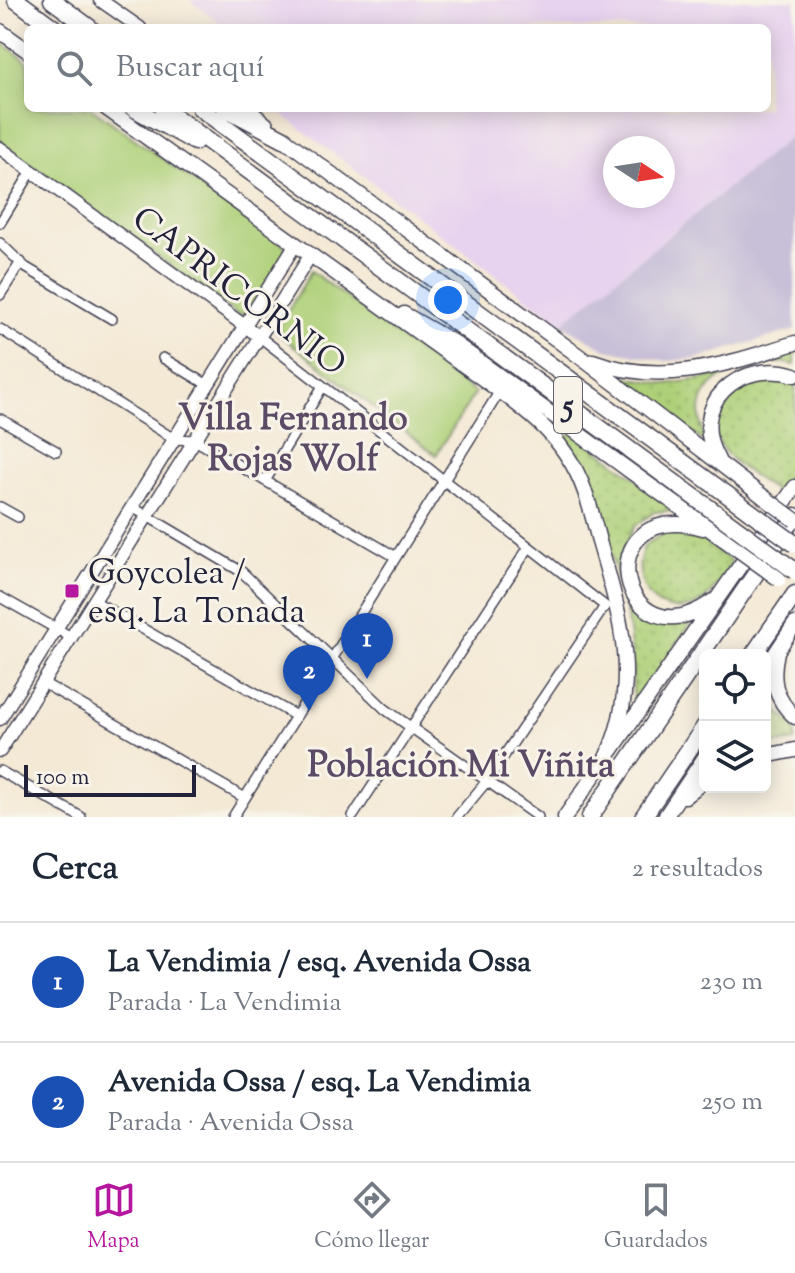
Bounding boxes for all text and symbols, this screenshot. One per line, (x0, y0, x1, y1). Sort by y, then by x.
search box (24, 24, 771, 112)
icon: search (52, 46, 96, 90)
text: Buscar aquí (116, 47, 264, 90)
north arrow (603, 136, 675, 208)
street label: CAPRICORNIO (121, 196, 355, 390)
your location (428, 280, 468, 320)
road number: 5 (554, 377, 582, 433)
district label: Villa Fernando Rojas Wolf (178, 394, 408, 487)
place label: Goycolea / esq. La Tonada (88, 550, 305, 638)
marker: Goycolea / esq. La Tonada (63, 582, 81, 600)
pin: 1 (341, 613, 393, 679)
pin: 2 (283, 645, 335, 711)
map controls (699, 649, 771, 793)
button: locate (699, 649, 771, 721)
button: layers (699, 721, 771, 793)
district label: Población Mi Viñita (307, 741, 615, 793)
scale bar (24, 761, 196, 797)
text: 100 m (36, 763, 89, 795)
text: Cerca (32, 845, 118, 894)
text: 2 resultados (632, 851, 763, 888)
text: La Vendimia / esq. Avenida Ossa (108, 942, 531, 985)
text: 1 (54, 964, 62, 1001)
text: 230 m (700, 964, 763, 1001)
text: Parada · La Vendimia (108, 985, 341, 1022)
text: Avenida Ossa / esq. La Vendimia (108, 1062, 531, 1105)
text: 2 (52, 1084, 64, 1121)
text: 250 m (701, 1084, 763, 1121)
text: Parada · Avenida Ossa (108, 1105, 354, 1142)
tab: Mapa (87, 1178, 140, 1258)
tab: Cómo llegar (314, 1178, 429, 1258)
tab: Guardados (604, 1178, 708, 1258)

